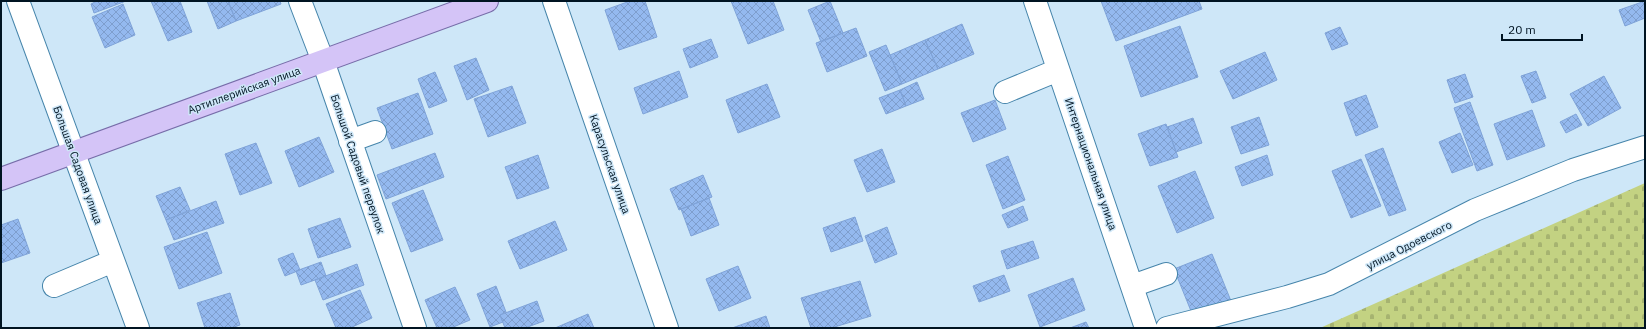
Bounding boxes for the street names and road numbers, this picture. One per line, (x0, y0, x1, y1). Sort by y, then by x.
street label: Артиллерийская улица (186, 63, 302, 117)
street label: Большой Садовый переулок (328, 93, 388, 235)
street label: Интернациональная улица (1062, 96, 1120, 232)
street label: Большая Садовая улица (50, 104, 106, 226)
street label: Карасульская улица (586, 112, 634, 216)
street label: улица Одоевского (1364, 217, 1454, 273)

